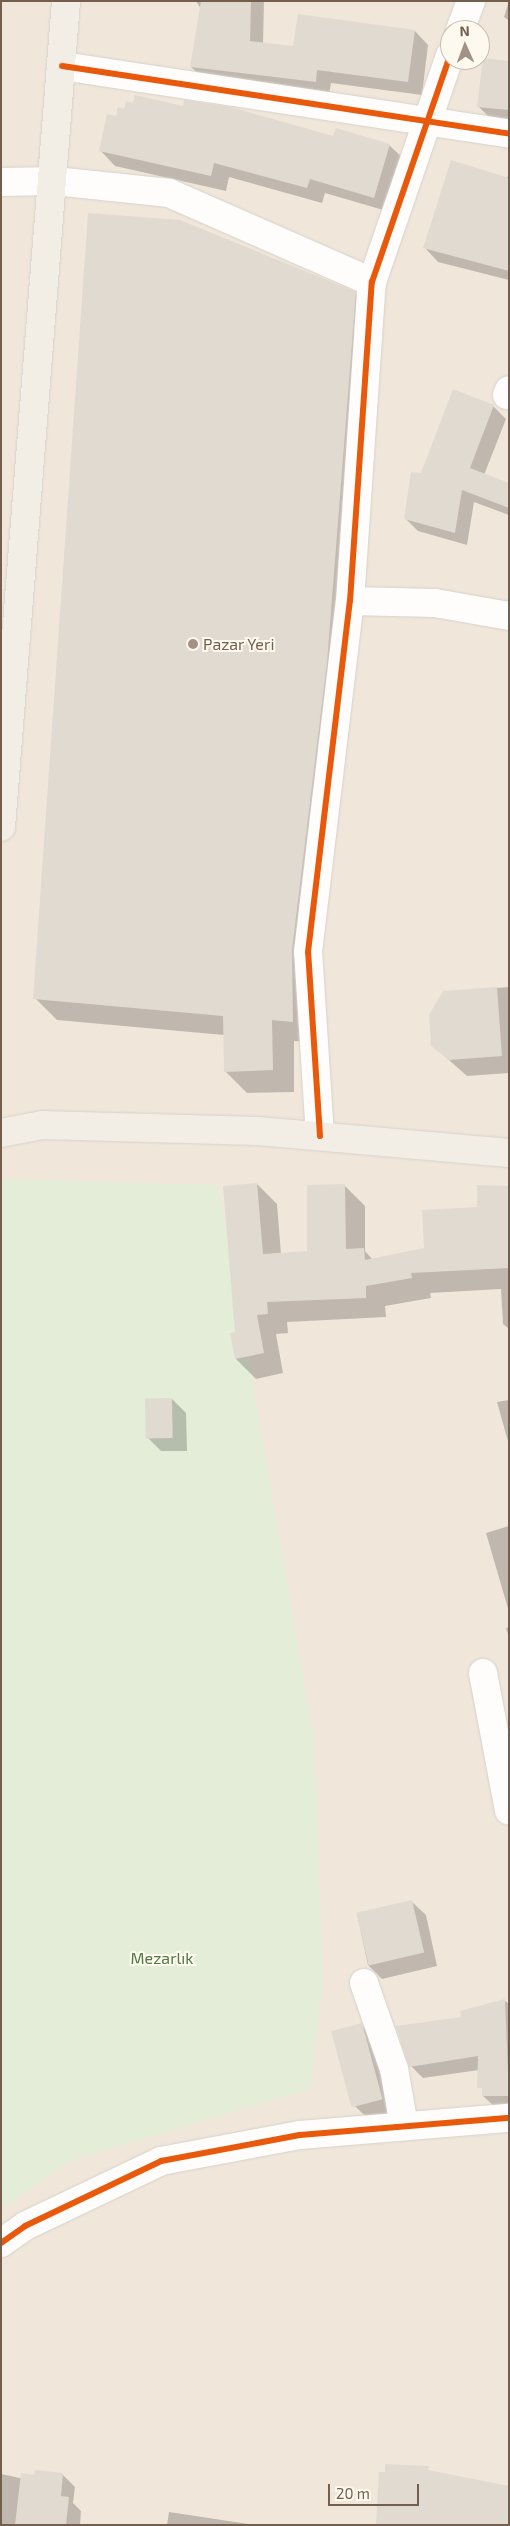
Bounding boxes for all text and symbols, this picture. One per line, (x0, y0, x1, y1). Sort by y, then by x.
north arrow (440, 20, 490, 70)
text: N (459, 22, 470, 39)
place label: Pazar Yeri (203, 634, 275, 654)
marker: Pazar Yeri (187, 638, 199, 650)
park label: Mezarlık (131, 1948, 193, 1968)
scale bar (330, 2474, 421, 2506)
text: 20 m (336, 2484, 370, 2502)

